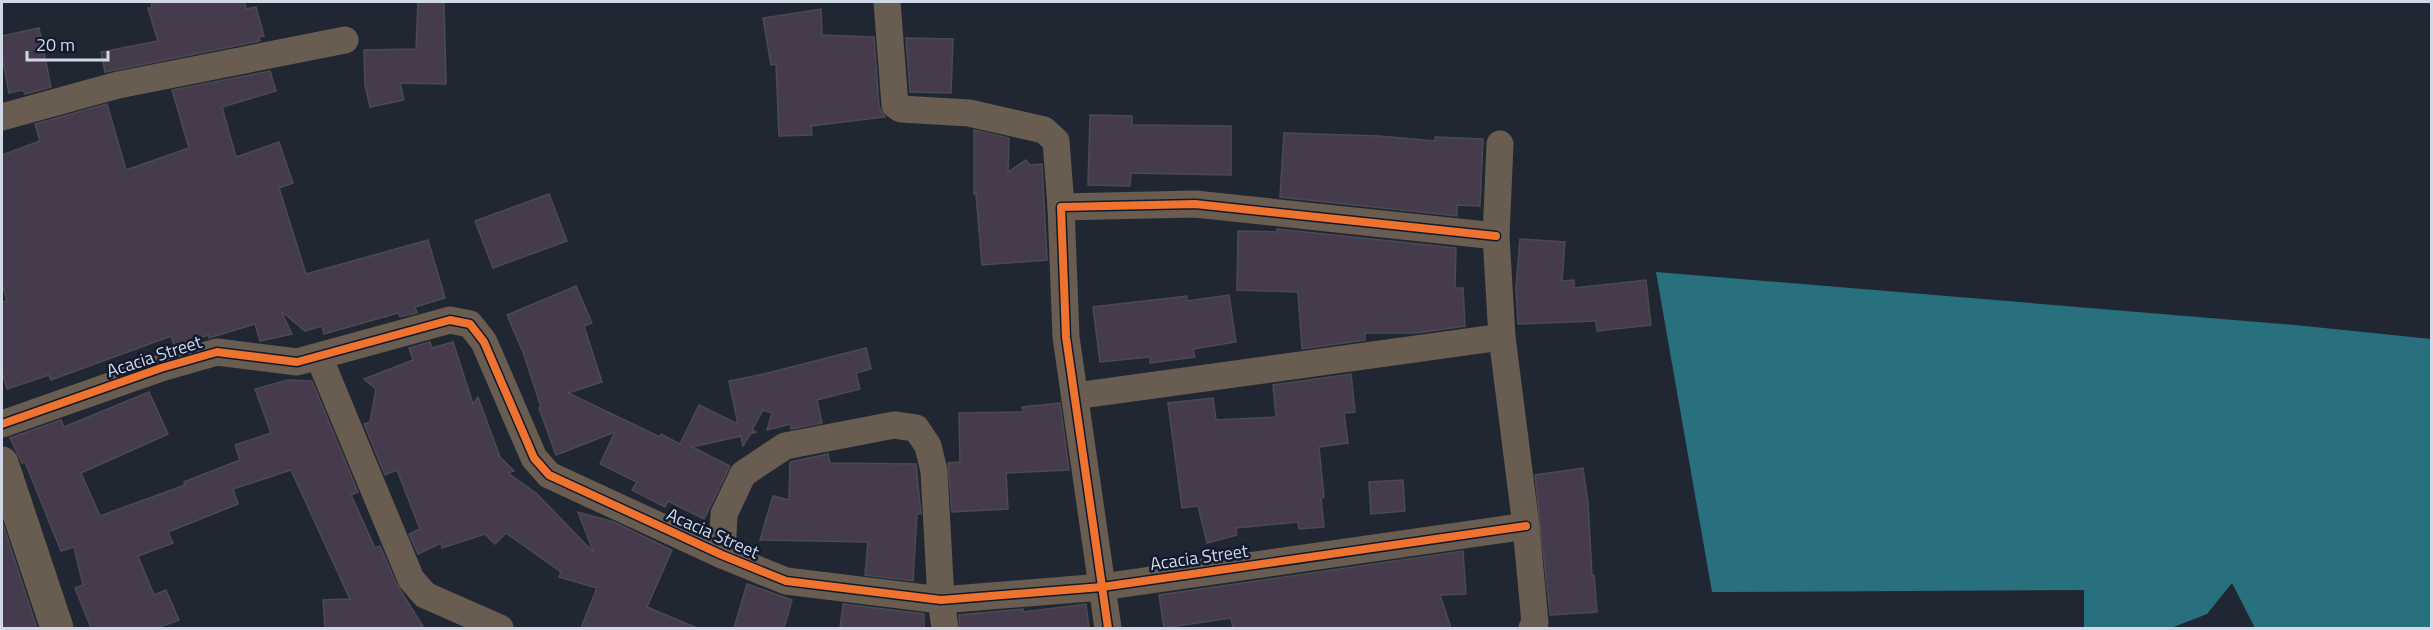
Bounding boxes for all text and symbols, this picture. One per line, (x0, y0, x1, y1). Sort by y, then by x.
scale bar (27, 24, 108, 62)
text: 20 m (36, 31, 75, 58)
street label: Acacia Street (103, 328, 206, 384)
street label: Acacia Street (662, 501, 764, 566)
street label: Acacia Street (1148, 537, 1250, 577)

